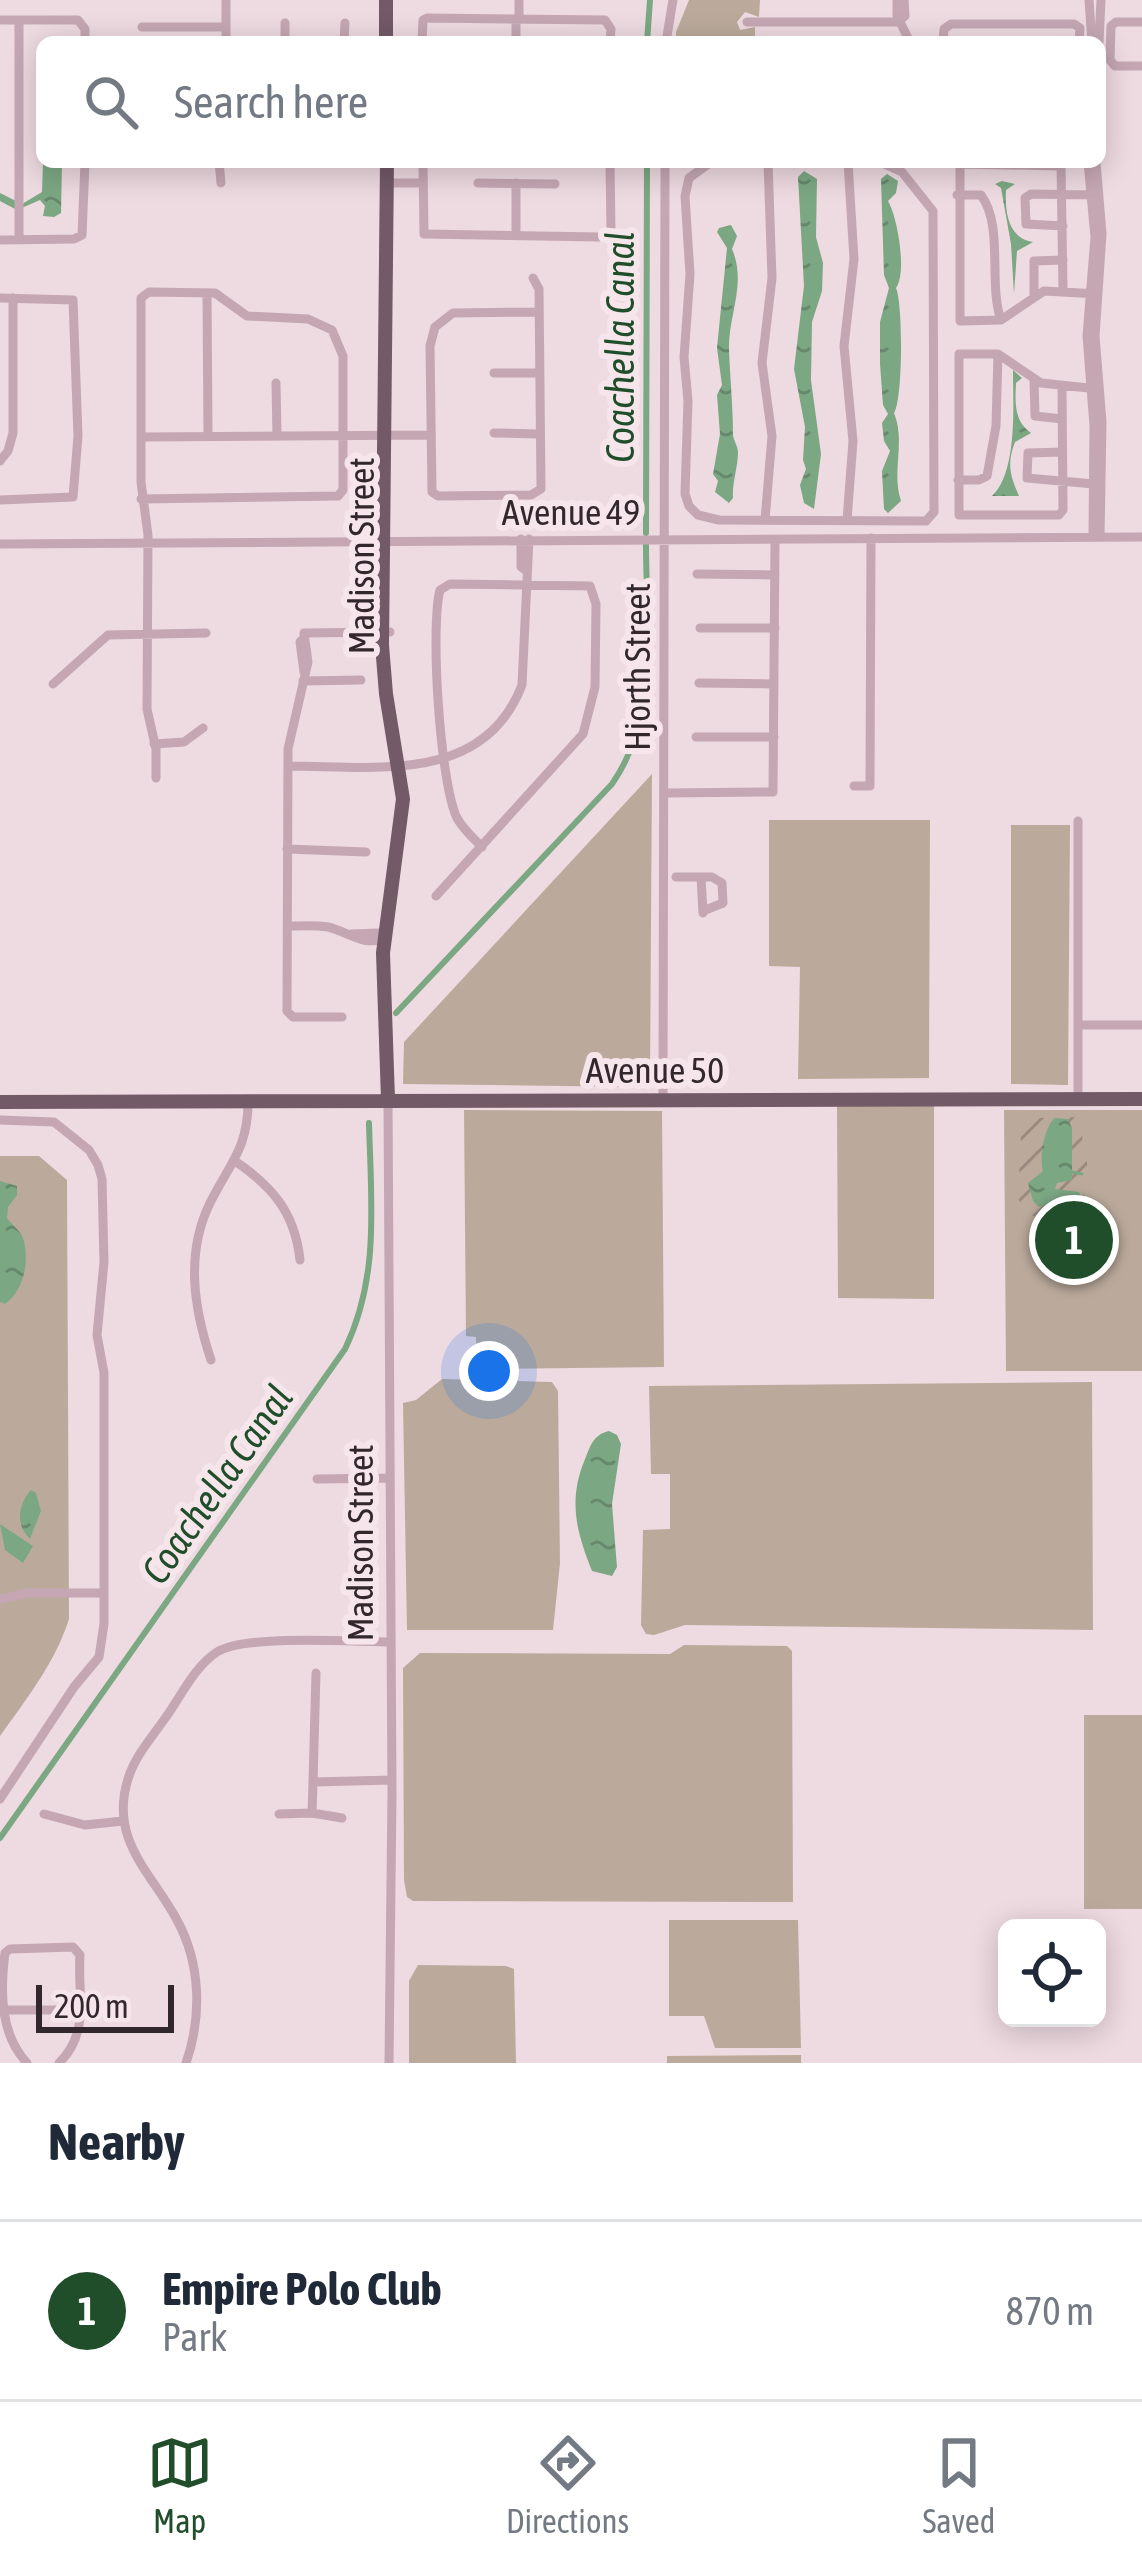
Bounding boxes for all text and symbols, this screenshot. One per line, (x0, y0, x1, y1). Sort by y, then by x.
search box (36, 36, 1106, 168)
icon: search (78, 69, 144, 135)
text: Search here (174, 76, 368, 128)
water label: Coachella Canal (598, 231, 642, 463)
street label: Madison Street (340, 457, 382, 655)
street label: Avenue 49 (502, 491, 640, 533)
street label: Hjorth Street (616, 583, 658, 751)
street label: Avenue 50 (586, 1049, 724, 1091)
pin: 1 (1035, 1195, 1113, 1285)
your location (459, 1341, 519, 1401)
water label: Coachella Canal (133, 1376, 301, 1592)
street label: Madison Street (339, 1444, 381, 1642)
map controls (998, 1919, 1106, 2027)
button: locate (998, 1919, 1106, 2027)
scale bar (36, 1979, 174, 2032)
text: 200 m (54, 1987, 129, 2025)
text: Nearby (48, 2112, 185, 2171)
text: Empire Polo Club (162, 2263, 442, 2315)
text: 1 (78, 2289, 96, 2333)
text: 870 m (1006, 2289, 1094, 2333)
text: Park (162, 2315, 227, 2359)
tab: Map (147, 2430, 213, 2540)
tab: Directions (506, 2430, 629, 2540)
tab: Saved (922, 2430, 995, 2540)

